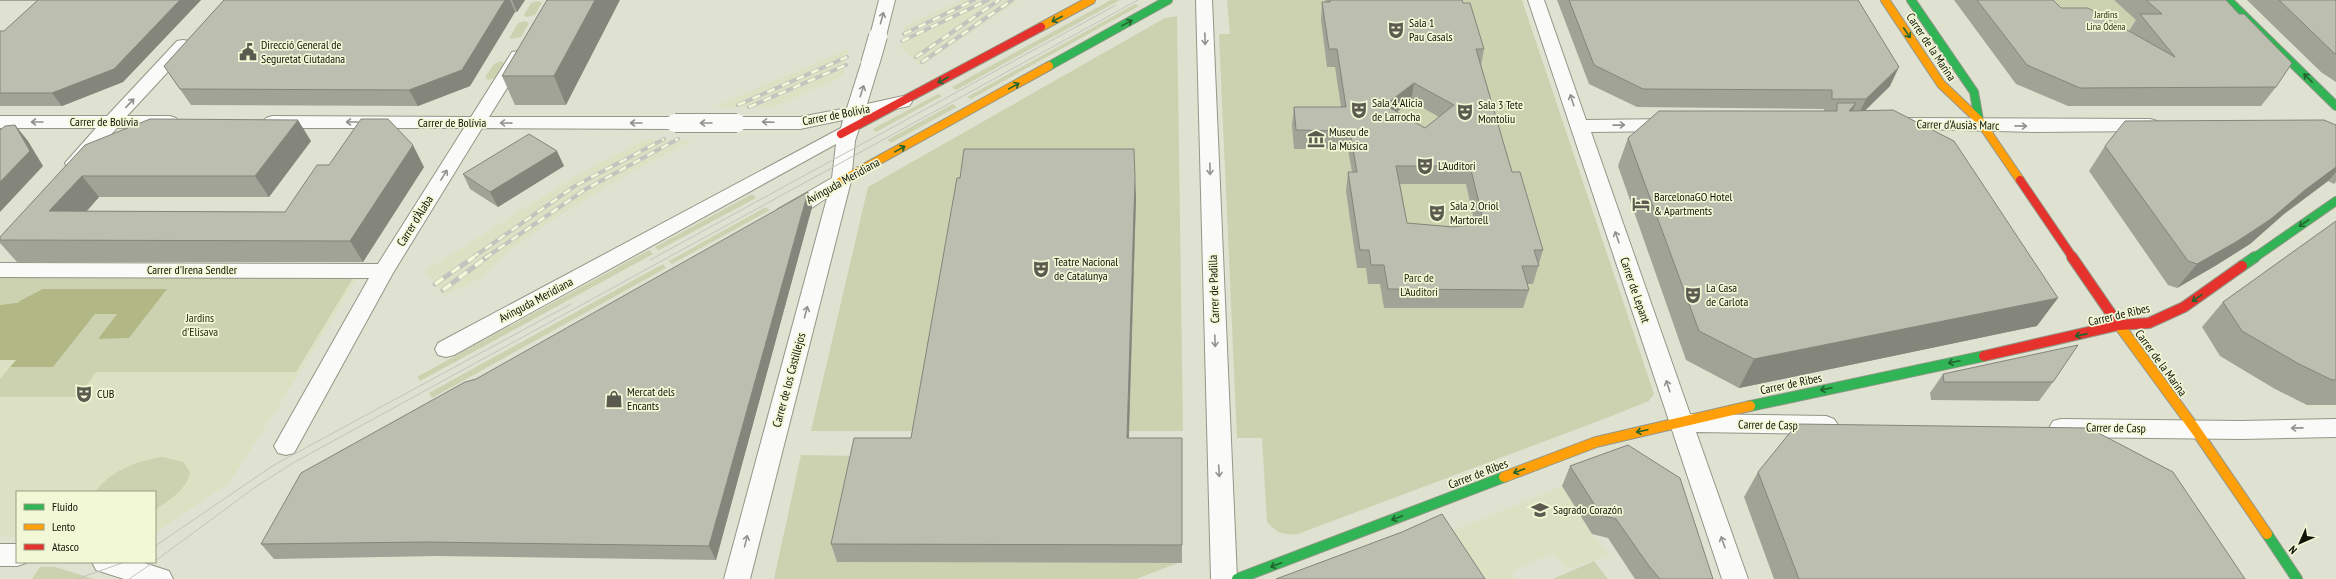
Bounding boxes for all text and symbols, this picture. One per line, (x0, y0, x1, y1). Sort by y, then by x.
park label: Jardins Lina Ódena (2086, 8, 2126, 33)
street label: Carrer de la Marina (1903, 10, 1960, 84)
one-way arrow (879, 12, 887, 25)
one-way arrow (1051, 15, 1063, 23)
place label: Sala 1 Pau Casals (1409, 15, 1453, 44)
one-way arrow (1121, 18, 1133, 26)
theatre icon: Sala 1 Pau Casals (1386, 20, 1406, 40)
one-way arrow (1903, 27, 1911, 38)
one-way arrow (1201, 32, 1209, 45)
place label: Direcció General de Seguretat Ciutadana (261, 37, 345, 66)
public building icon: Direcció General de Seguretat Ciutadana (238, 42, 258, 62)
one-way arrow (2303, 73, 2313, 83)
one-way arrow (937, 77, 949, 85)
one-way arrow (1008, 82, 1020, 90)
one-way arrow (859, 84, 866, 97)
one-way arrow (1568, 94, 1575, 107)
place label: Sala 4 Alicia de Larrocha (1372, 95, 1423, 124)
place label: Sala 3 Tete Montoliu (1478, 97, 1523, 126)
one-way arrow (125, 98, 134, 108)
theatre icon: Sala 4 Alicia de Larrocha (1349, 100, 1369, 120)
street label: Carrer de Bolívia (801, 101, 871, 128)
theatre icon: Sala 3 Tete Montoliu (1455, 102, 1475, 122)
street label: Carrer de Bolívia (70, 114, 138, 129)
street label: Carrer de Bolívia (418, 115, 486, 130)
street label: Carrer d'Ausiàs Marc (1917, 116, 2000, 133)
one-way arrow (31, 118, 44, 126)
one-way arrow (346, 118, 359, 126)
one-way arrow (500, 119, 513, 127)
one-way arrow (630, 119, 643, 127)
one-way arrow (700, 119, 713, 127)
one-way arrow (762, 119, 775, 126)
one-way arrow (1612, 121, 1625, 129)
one-way arrow (2014, 122, 2027, 130)
place label: Museu de la Música (1329, 124, 1369, 153)
museum icon: Museu de la Música (1306, 129, 1326, 149)
one-way arrow (894, 145, 906, 152)
street label: Avinguda Meridiana (803, 154, 882, 207)
theatre icon: L'Auditori (1415, 156, 1435, 176)
place label: L'Auditori (1438, 158, 1476, 173)
one-way arrow (1206, 162, 1214, 175)
one-way arrow (440, 169, 448, 181)
place label: BarcelonaGO Hotel & Apartments (1654, 189, 1733, 218)
street label: Carrer d'Àlaba (393, 192, 436, 249)
hotel icon: BarcelonaGO Hotel & Apartments (1631, 194, 1651, 214)
place label: Sala 2 Oriol Martorell (1450, 198, 1499, 227)
theatre icon: Sala 2 Oriol Martorell (1427, 203, 1447, 223)
one-way arrow (2299, 219, 2310, 227)
one-way arrow (1613, 230, 1620, 243)
place label: Teatre Nacional de Catalunya (1054, 254, 1118, 283)
street label: Carrer de Padilla (1205, 254, 1222, 323)
street label: Carrer de Lepant (1617, 255, 1654, 325)
theatre icon: Teatre Nacional de Catalunya (1031, 259, 1051, 279)
street label: Carrer d'Irena Sendler (147, 262, 238, 277)
park label: Parc de L'Auditori (1400, 270, 1438, 299)
street label: Avinguda Meridiana (496, 274, 576, 325)
place label: La Casa de Carlota (1706, 280, 1748, 309)
theatre icon: La Casa de Carlota (1683, 285, 1703, 305)
one-way arrow (2192, 294, 2203, 302)
street label: Carrer de Ribes (2087, 300, 2151, 329)
one-way arrow (803, 306, 811, 319)
park label: Jardins d'Elisava (182, 310, 218, 339)
street label: Carrer de la Marina (2132, 326, 2191, 399)
street label: Carrer de los Castillejos (769, 331, 808, 429)
one-way arrow (2075, 332, 2088, 340)
one-way arrow (1211, 334, 1219, 347)
one-way arrow (1948, 359, 1961, 367)
street label: Carrer de Ribes (1759, 370, 1823, 397)
one-way arrow (1664, 380, 1671, 393)
theatre icon: CUB (74, 384, 94, 404)
place label: Mercat dels Encants (627, 384, 675, 413)
one-way arrow (1820, 385, 1833, 393)
place label: CUB (97, 386, 115, 401)
shop icon: Mercat dels Encants (604, 389, 624, 409)
street label: Carrer de Casp (1738, 416, 1798, 433)
street label: Carrer de Casp (2086, 419, 2146, 436)
one-way arrow (2291, 424, 2304, 432)
one-way arrow (1636, 428, 1649, 436)
street label: Carrer de Ribes (1446, 455, 1510, 492)
one-way arrow (1216, 464, 1223, 477)
one-way arrow (1513, 468, 1525, 476)
legend (16, 491, 156, 563)
text: Fluido (52, 499, 78, 514)
school or university icon: Sagrado Corazón (1530, 500, 1550, 520)
place label: Sagrado Corazón (1553, 502, 1622, 517)
one-way arrow (1392, 514, 1404, 522)
text: Lento (52, 519, 75, 534)
north arrow (2280, 523, 2320, 563)
one-way arrow (743, 535, 750, 548)
one-way arrow (1718, 537, 1726, 549)
text: Atasco (52, 539, 79, 554)
text: N (2286, 543, 2300, 557)
one-way arrow (1270, 561, 1282, 569)

